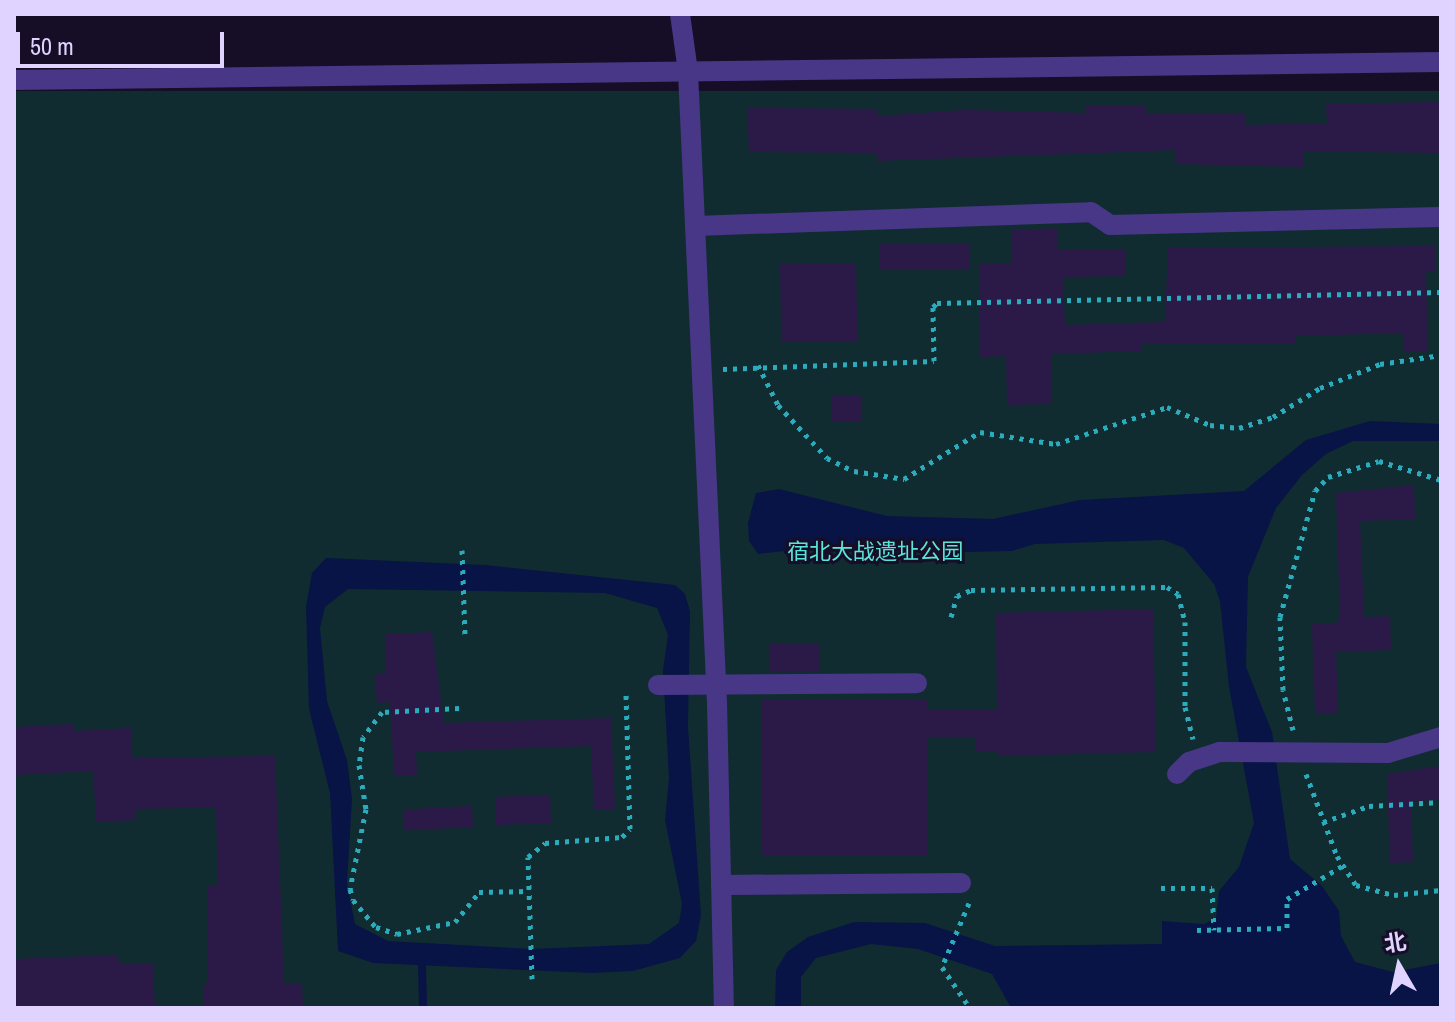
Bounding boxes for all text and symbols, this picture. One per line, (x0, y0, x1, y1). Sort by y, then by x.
scale bar (20, 16, 228, 66)
text: 50 m (30, 30, 74, 62)
park label: 宿北大战遗址公园 (787, 539, 963, 565)
north arrow (1359, 926, 1439, 1006)
text: 北 (1382, 926, 1408, 959)

